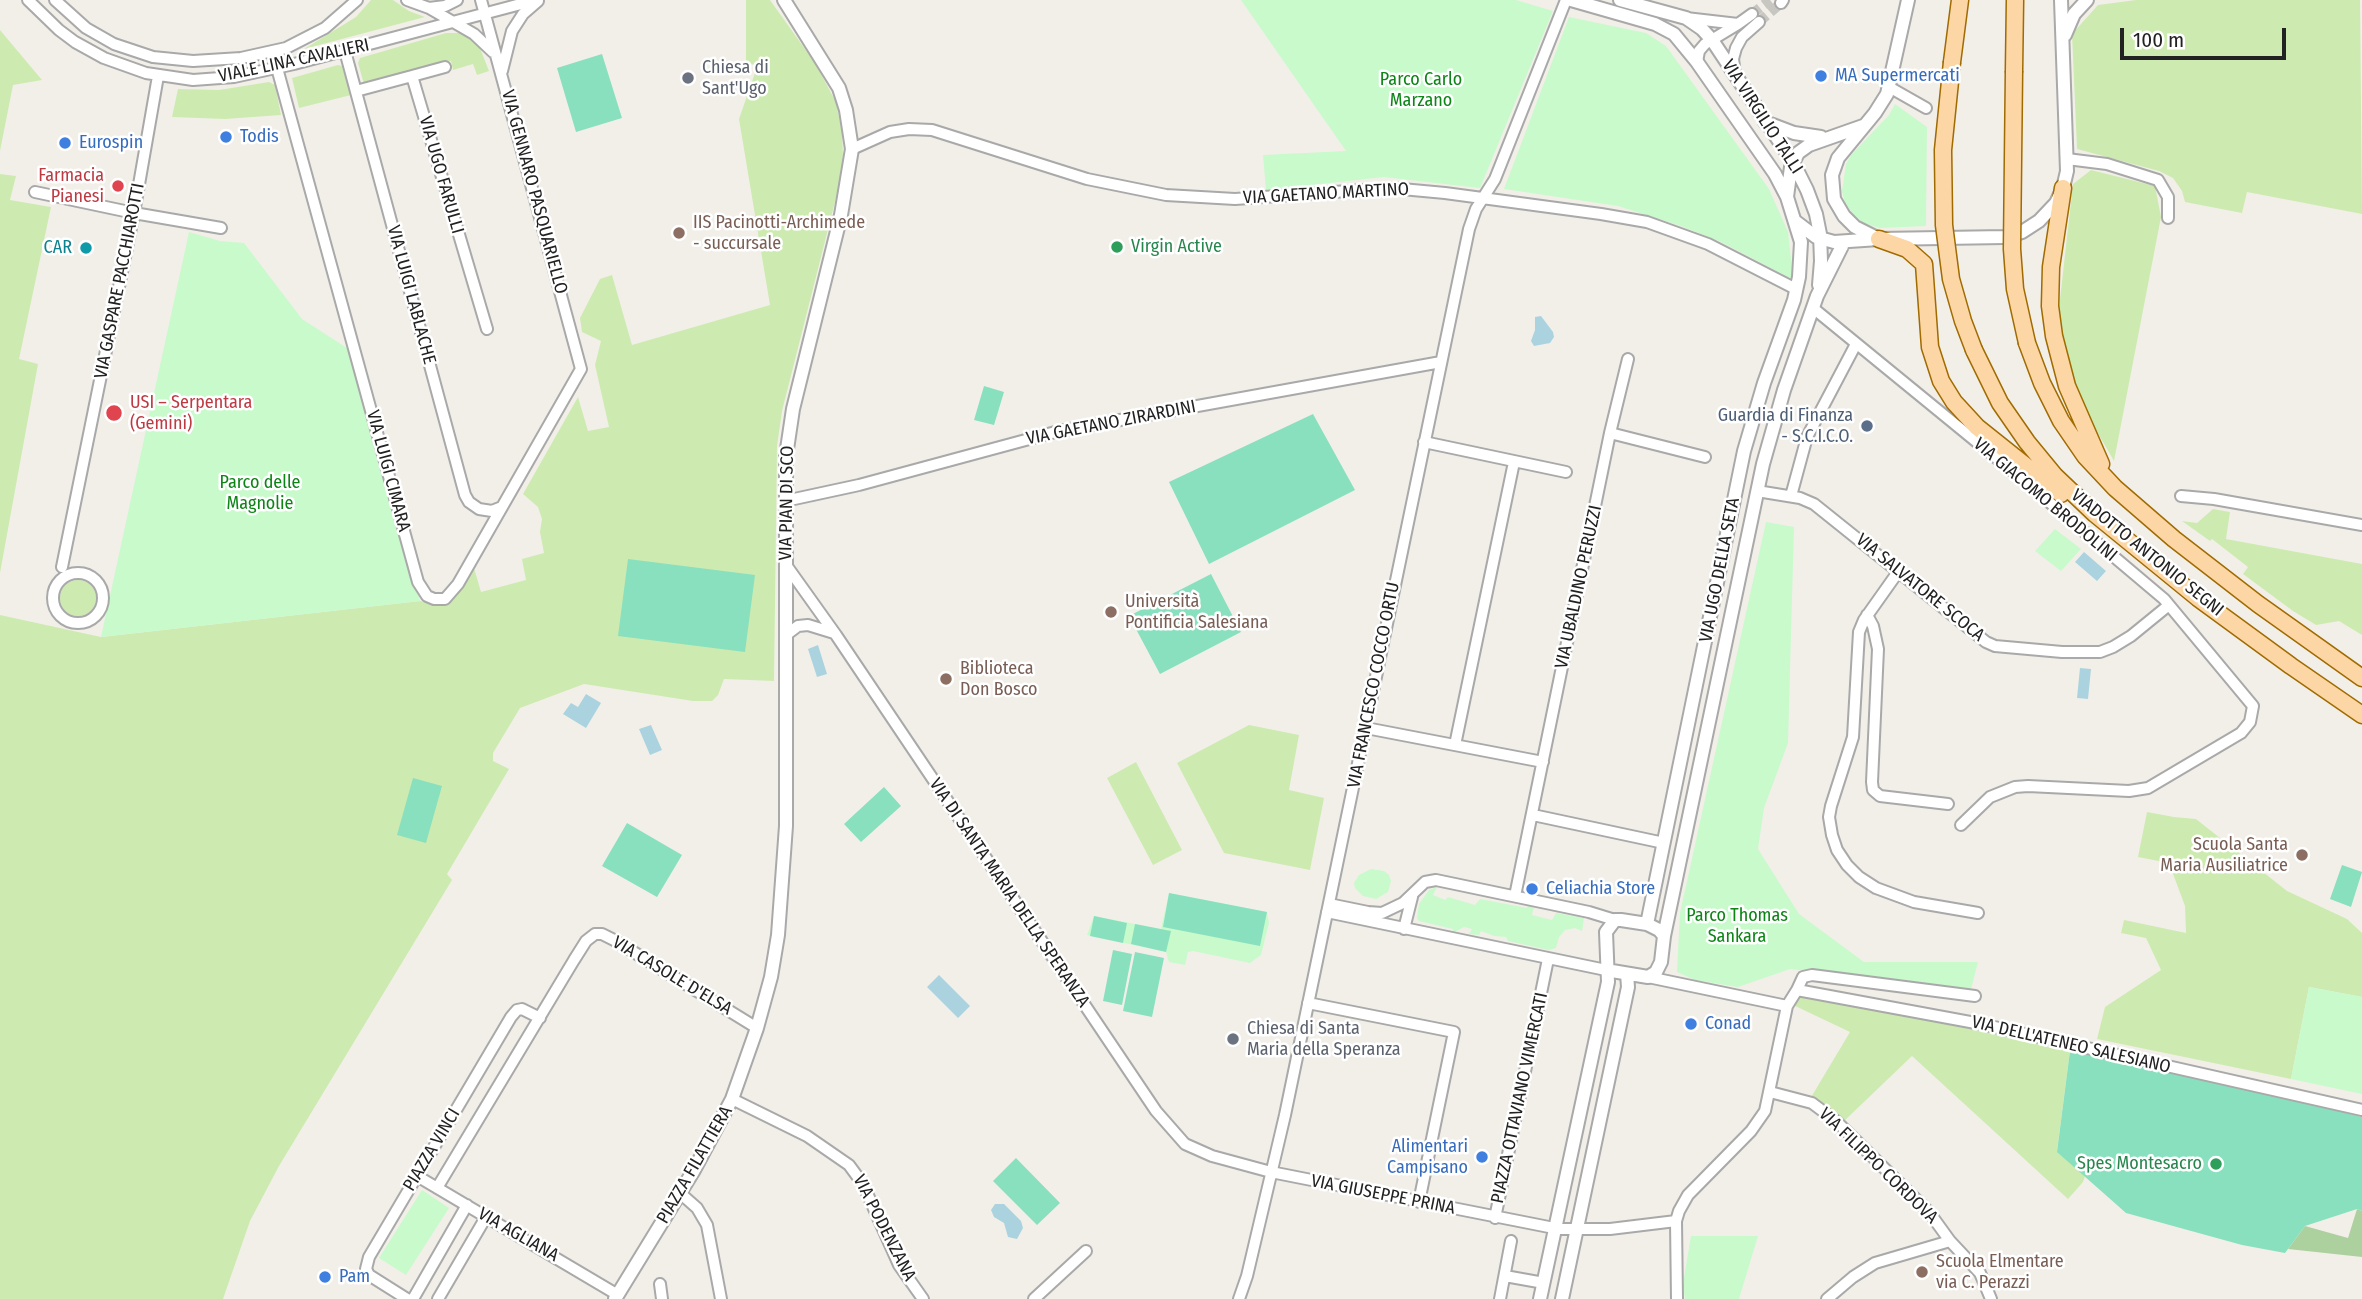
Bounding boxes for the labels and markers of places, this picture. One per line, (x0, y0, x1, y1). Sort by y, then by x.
place label: Chiesa di Sant'Ugo (702, 57, 769, 100)
place label: MA Supermercati (1835, 65, 1960, 87)
marker: MA Supermercati (1813, 68, 1829, 84)
marker: Chiesa di Sant'Ugo (680, 70, 696, 86)
place label: Todis (240, 126, 279, 148)
marker: Todis (218, 129, 234, 145)
place label: Eurospin (79, 132, 143, 154)
marker: Eurospin (57, 135, 73, 151)
place label: Farmacia Pianesi (38, 165, 104, 208)
marker: Farmacia Pianesi (110, 178, 126, 194)
place label: IIS Pacinotti-Archimede - succursale (693, 212, 865, 255)
marker: IIS Pacinotti-Archimede - succursale (671, 225, 687, 241)
place label: Virgin Active (1131, 236, 1222, 258)
place label: CAR (44, 237, 72, 259)
marker: Virgin Active (1109, 239, 1125, 255)
marker: CAR (78, 240, 94, 256)
place label: USI – Serpentara (Gemini) (130, 392, 252, 434)
marker: USI – Serpentara (Gemini) (104, 403, 124, 423)
place label: Guardia di Finanza - S.C.I.C.O. (1718, 405, 1853, 448)
marker: Guardia di Finanza - S.C.I.C.O. (1859, 418, 1875, 434)
place label: Università Pontificia Salesiana (1125, 591, 1268, 634)
marker: Università Pontificia Salesiana (1103, 604, 1119, 620)
place label: Biblioteca Don Bosco (960, 658, 1037, 700)
marker: Biblioteca Don Bosco (938, 671, 954, 687)
place label: Scuola Santa Maria Ausiliatrice (2160, 834, 2288, 876)
marker: Scuola Santa Maria Ausiliatrice (2294, 847, 2310, 863)
place label: Celiachia Store (1546, 878, 1655, 900)
marker: Celiachia Store (1524, 881, 1540, 897)
place label: Conad (1705, 1013, 1751, 1035)
marker: Conad (1683, 1016, 1699, 1032)
place label: Chiesa di Santa Maria della Speranza (1247, 1018, 1401, 1060)
marker: Chiesa di Santa Maria della Speranza (1225, 1031, 1241, 1047)
place label: Alimentari Campisano (1387, 1136, 1468, 1178)
marker: Alimentari Campisano (1474, 1149, 1490, 1165)
place label: Spes Montesacro (2077, 1153, 2202, 1175)
marker: Spes Montesacro (2208, 1156, 2224, 1172)
place label: Scuola Elmentare via C. Perazzi (1936, 1251, 2064, 1294)
marker: Scuola Elmentare via C. Perazzi (1914, 1264, 1930, 1280)
place label: Pam (339, 1266, 370, 1288)
marker: Pam (317, 1269, 333, 1285)

